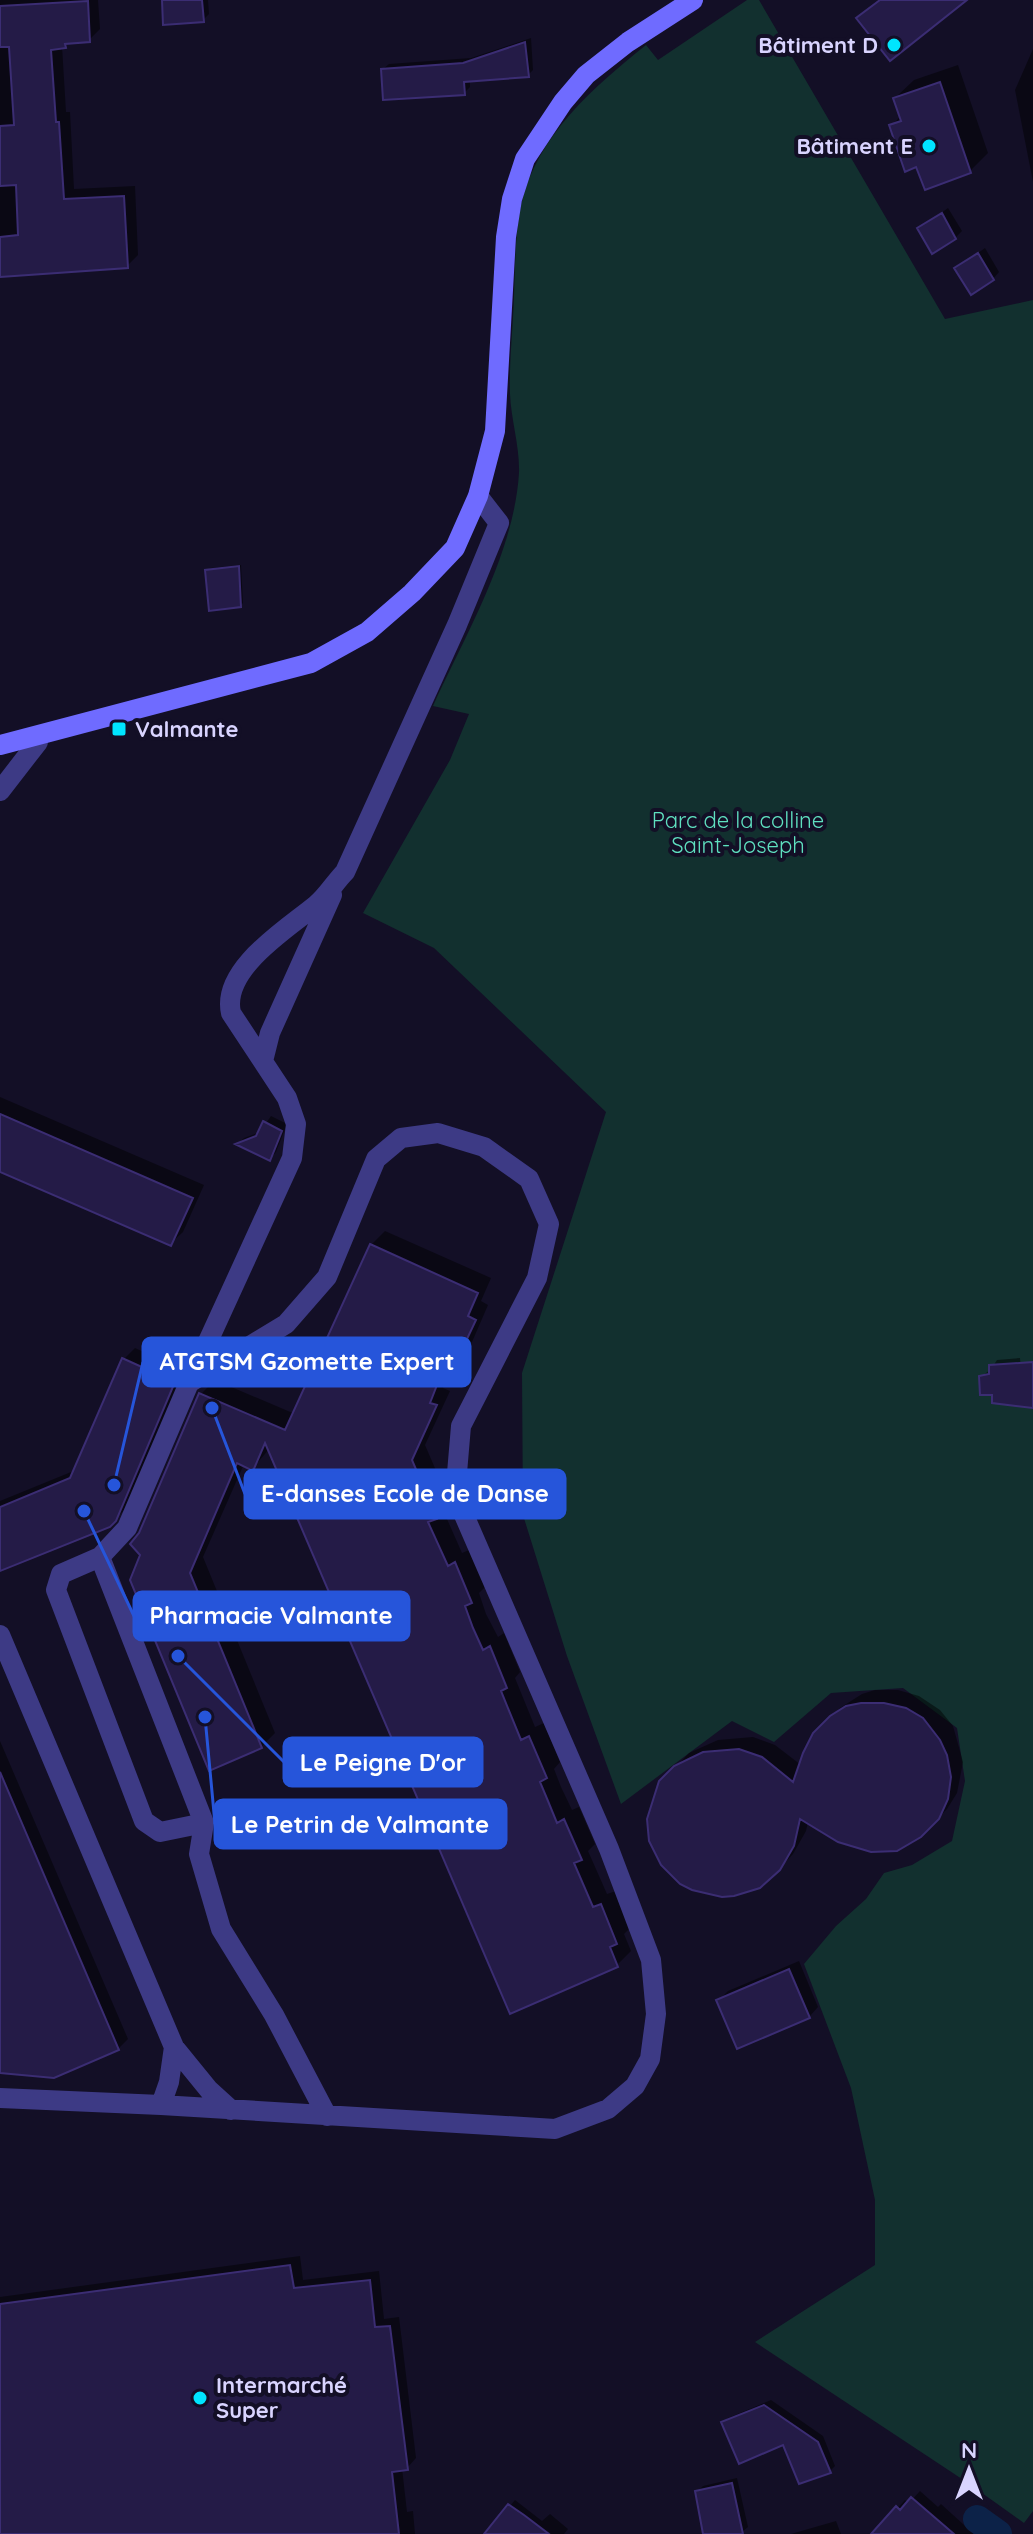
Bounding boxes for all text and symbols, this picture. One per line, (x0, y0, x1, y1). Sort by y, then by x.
place label: Bâtiment D (758, 31, 878, 59)
marker: Bâtiment D (885, 36, 903, 54)
place label: Bâtiment E (796, 132, 913, 160)
marker: Bâtiment E (920, 137, 938, 155)
place label: Valmante (135, 715, 238, 743)
marker: Valmante (110, 720, 128, 738)
park label: Parc de la colline Saint-Joseph (652, 806, 824, 859)
callout: ATGTSM Gzomette Expert (143, 1338, 470, 1386)
text: ATGTSM Gzomette Expert (159, 1346, 455, 1376)
callout: E-danses Ecole de Danse (245, 1470, 565, 1518)
text: E-danses Ecole de Danse (261, 1478, 549, 1508)
callout: Pharmacie Valmante (134, 1592, 409, 1640)
text: Pharmacie Valmante (149, 1600, 393, 1630)
callout: Le Peigne D'or (284, 1738, 482, 1786)
text: Le Peigne D'or (300, 1747, 466, 1777)
callout: Le Petrin de Valmante (215, 1800, 506, 1848)
text: Le Petrin de Valmante (231, 1809, 489, 1839)
place label: Intermarché Super (216, 2371, 347, 2424)
marker: Intermarché Super (191, 2389, 209, 2407)
north arrow (929, 2430, 1009, 2510)
text: N (961, 2436, 977, 2464)

